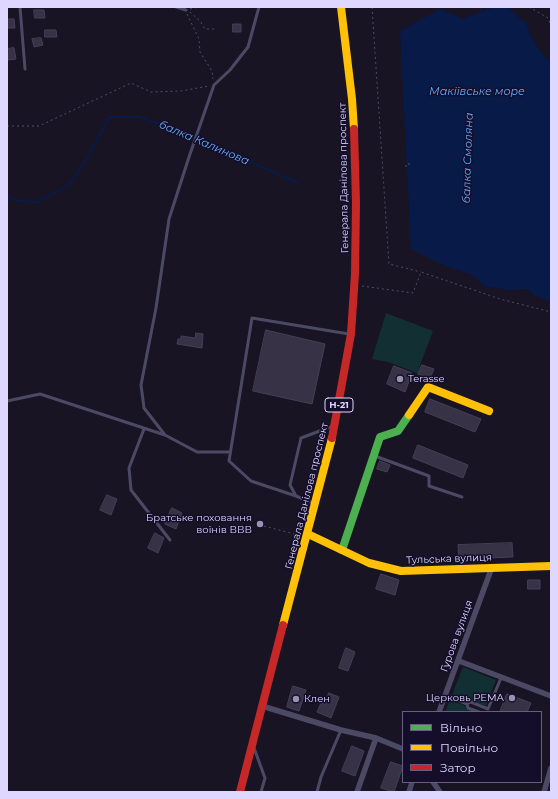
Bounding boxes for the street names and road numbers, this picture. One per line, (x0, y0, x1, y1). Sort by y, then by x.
street label: Генерала Данілова проспект (337, 103, 351, 253)
road number: Н-21 (325, 398, 353, 412)
street label: Генерала Данілова проспект (283, 422, 331, 570)
street label: Тульська вулиця (406, 552, 492, 566)
street label: Гурова вулиця (438, 599, 476, 673)

